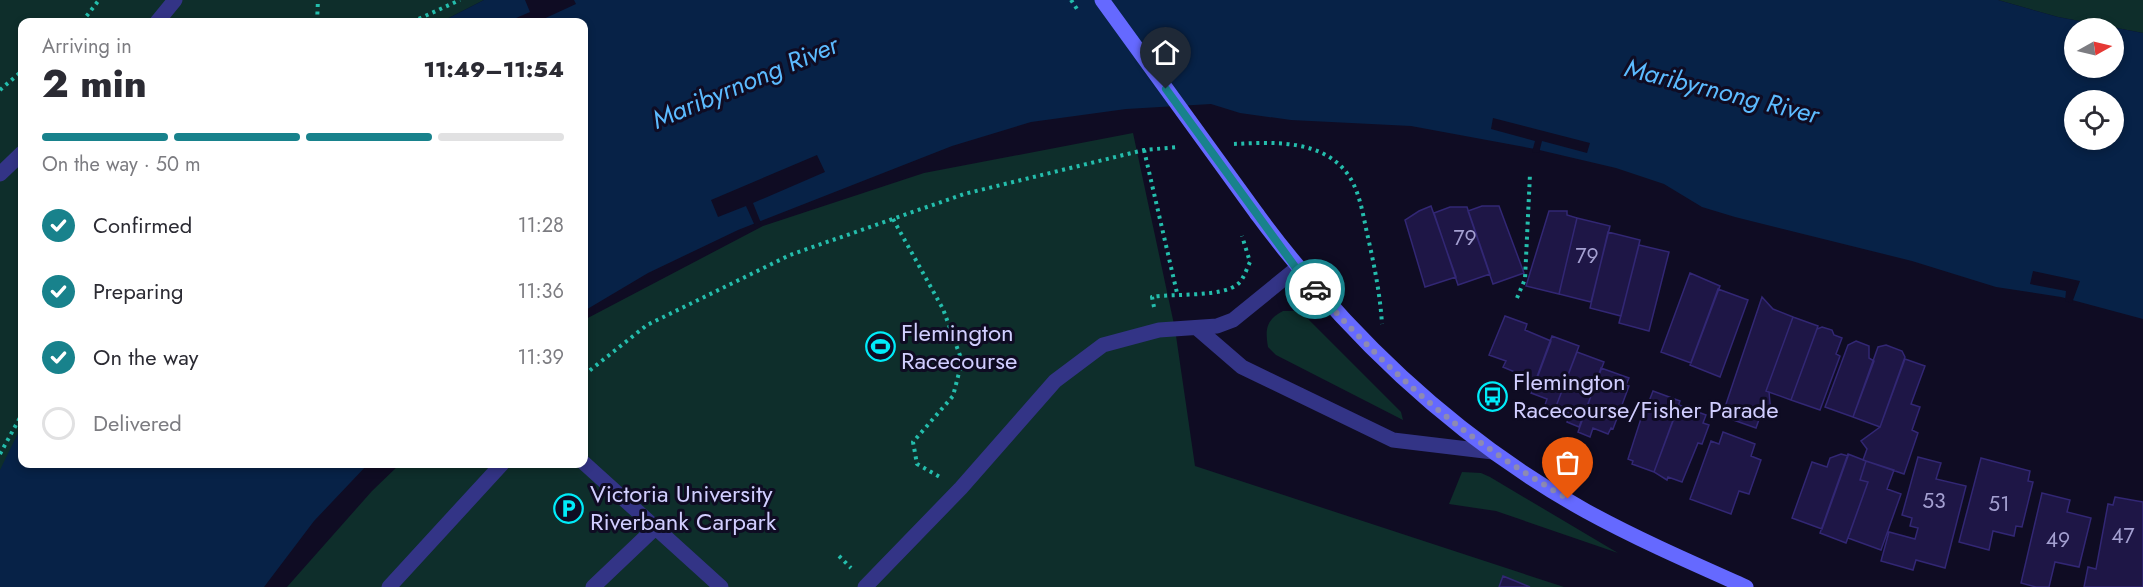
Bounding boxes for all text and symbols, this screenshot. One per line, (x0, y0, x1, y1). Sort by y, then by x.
north arrow (2064, 18, 2124, 78)
map controls (2064, 18, 2124, 150)
water label: Maribyrnong River (646, 25, 845, 138)
pin (1140, 27, 1191, 89)
text: Arriving in (42, 32, 132, 61)
icon: home (1149, 36, 1182, 69)
water label: Maribyrnong River (1621, 48, 1825, 134)
text: 11:49–11:54 (423, 53, 564, 85)
text: 2 min (42, 55, 147, 112)
button: locate (2064, 90, 2124, 150)
text: On the way · 50 m (42, 150, 201, 179)
icon: check (42, 209, 75, 242)
text: Confirmed (93, 209, 192, 241)
text: 11:28 (518, 211, 564, 240)
house number: 79 (1453, 223, 1477, 253)
house number: 79 (1575, 241, 1599, 271)
courier (1285, 259, 1345, 319)
icon: car (1299, 273, 1332, 306)
icon: check (42, 275, 75, 308)
text: Preparing (93, 275, 184, 307)
text: 11:36 (518, 277, 564, 306)
place label: Flemington Racecourse (901, 315, 1017, 378)
sports icon: Flemington Racecourse (864, 331, 896, 363)
icon: check (42, 341, 75, 374)
text: On the way (93, 341, 198, 373)
text: 11:39 (518, 343, 564, 372)
place label: Flemington Racecourse/Fisher Parade (1513, 364, 1779, 427)
bus stop icon: Flemington Racecourse/Fisher Parade (1476, 380, 1508, 412)
text: Delivered (93, 407, 182, 439)
pin (1542, 437, 1593, 499)
icon: bag (1551, 446, 1584, 479)
place label: Victoria University Riverbank Carpark (590, 476, 777, 539)
house number: 53 (1922, 486, 1946, 516)
house number: 51 (1988, 489, 2010, 519)
parking icon: Victoria University Riverbank Carpark (553, 492, 585, 524)
house number: 47 (2111, 521, 2135, 551)
house number: 49 (2046, 525, 2070, 555)

